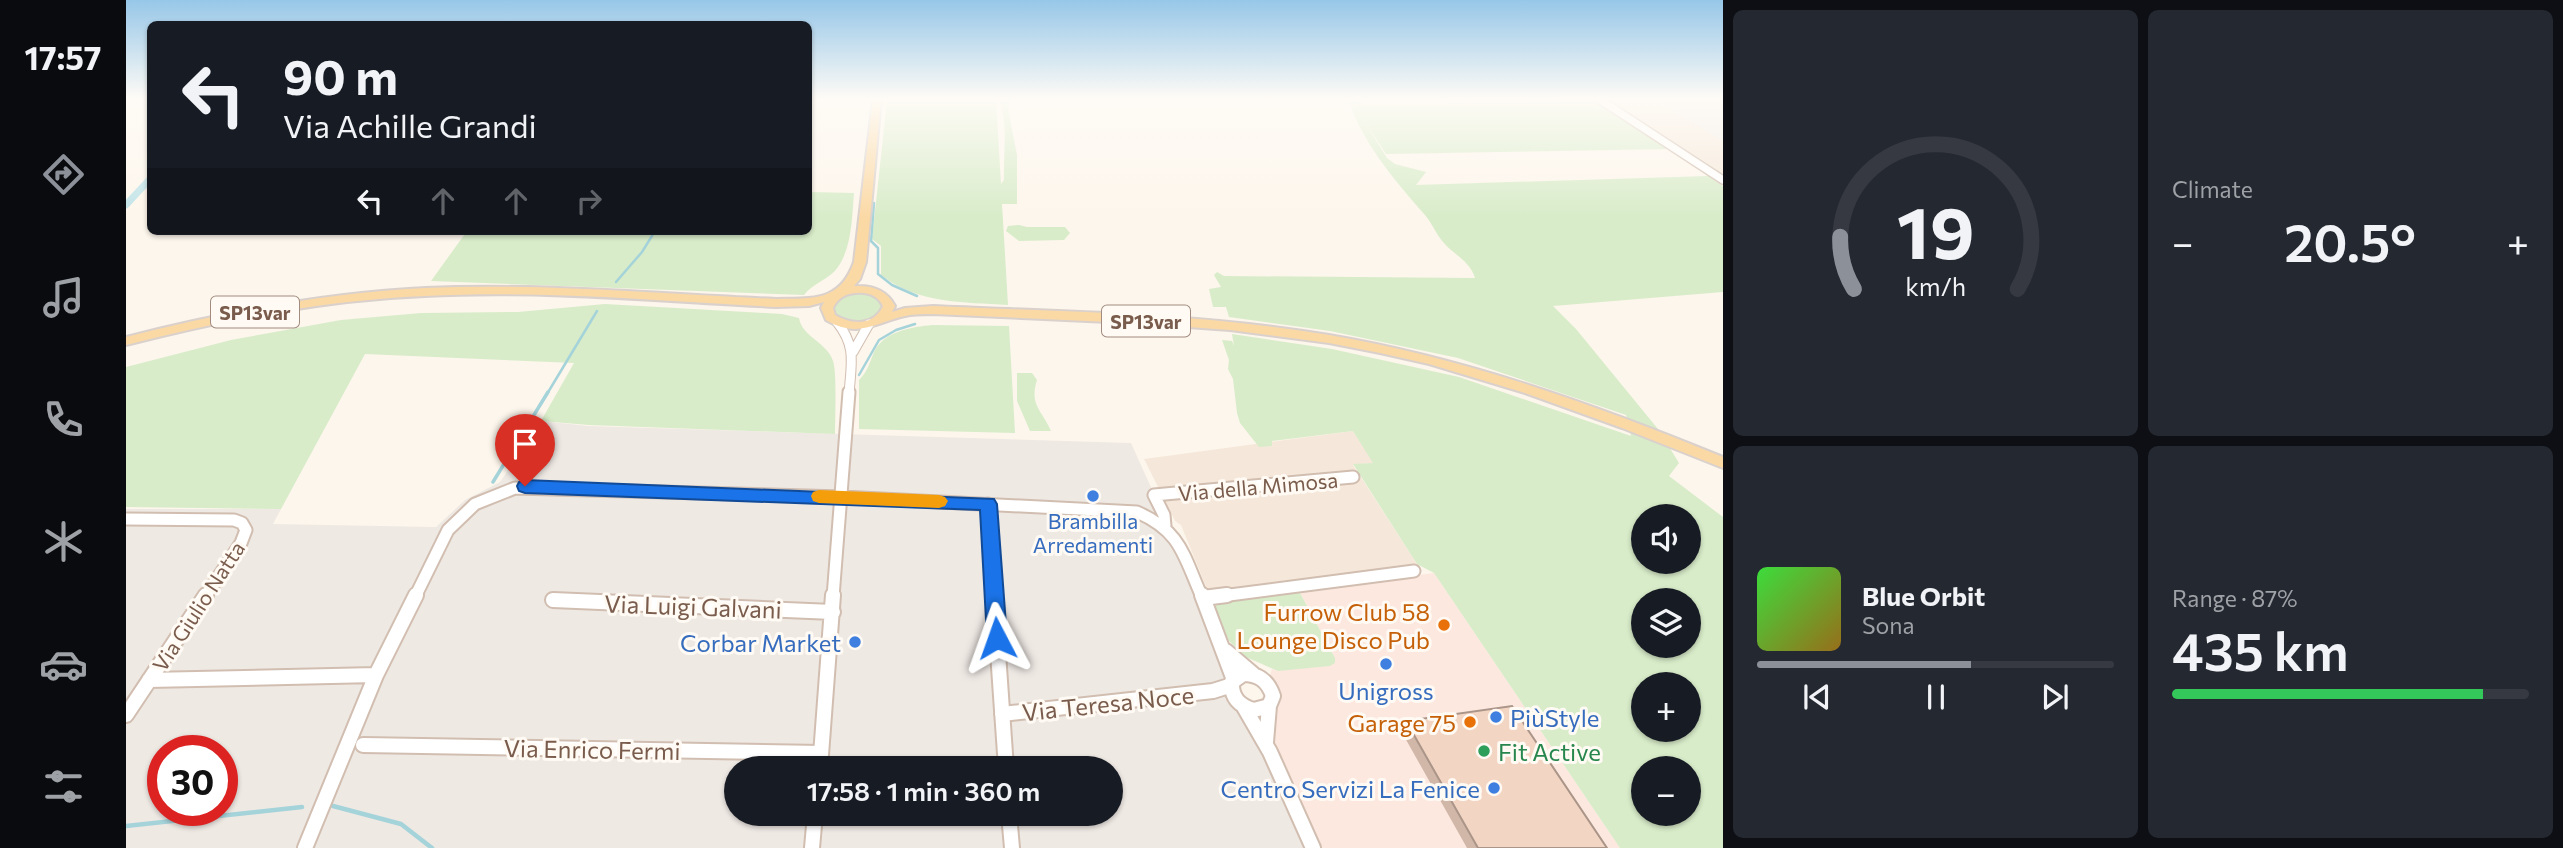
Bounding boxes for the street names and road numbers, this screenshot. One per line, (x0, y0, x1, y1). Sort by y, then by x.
road number: SP13var (211, 296, 299, 328)
road number: SP13var (1102, 306, 1190, 336)
street label: Via della Mimosa (1177, 467, 1339, 505)
street label: Via Giulio Natta (147, 536, 249, 676)
street label: Via Luigi Galvani (604, 588, 782, 624)
street label: Via Teresa Noce (1021, 680, 1195, 726)
street label: Via Enrico Fermi (503, 733, 681, 765)

